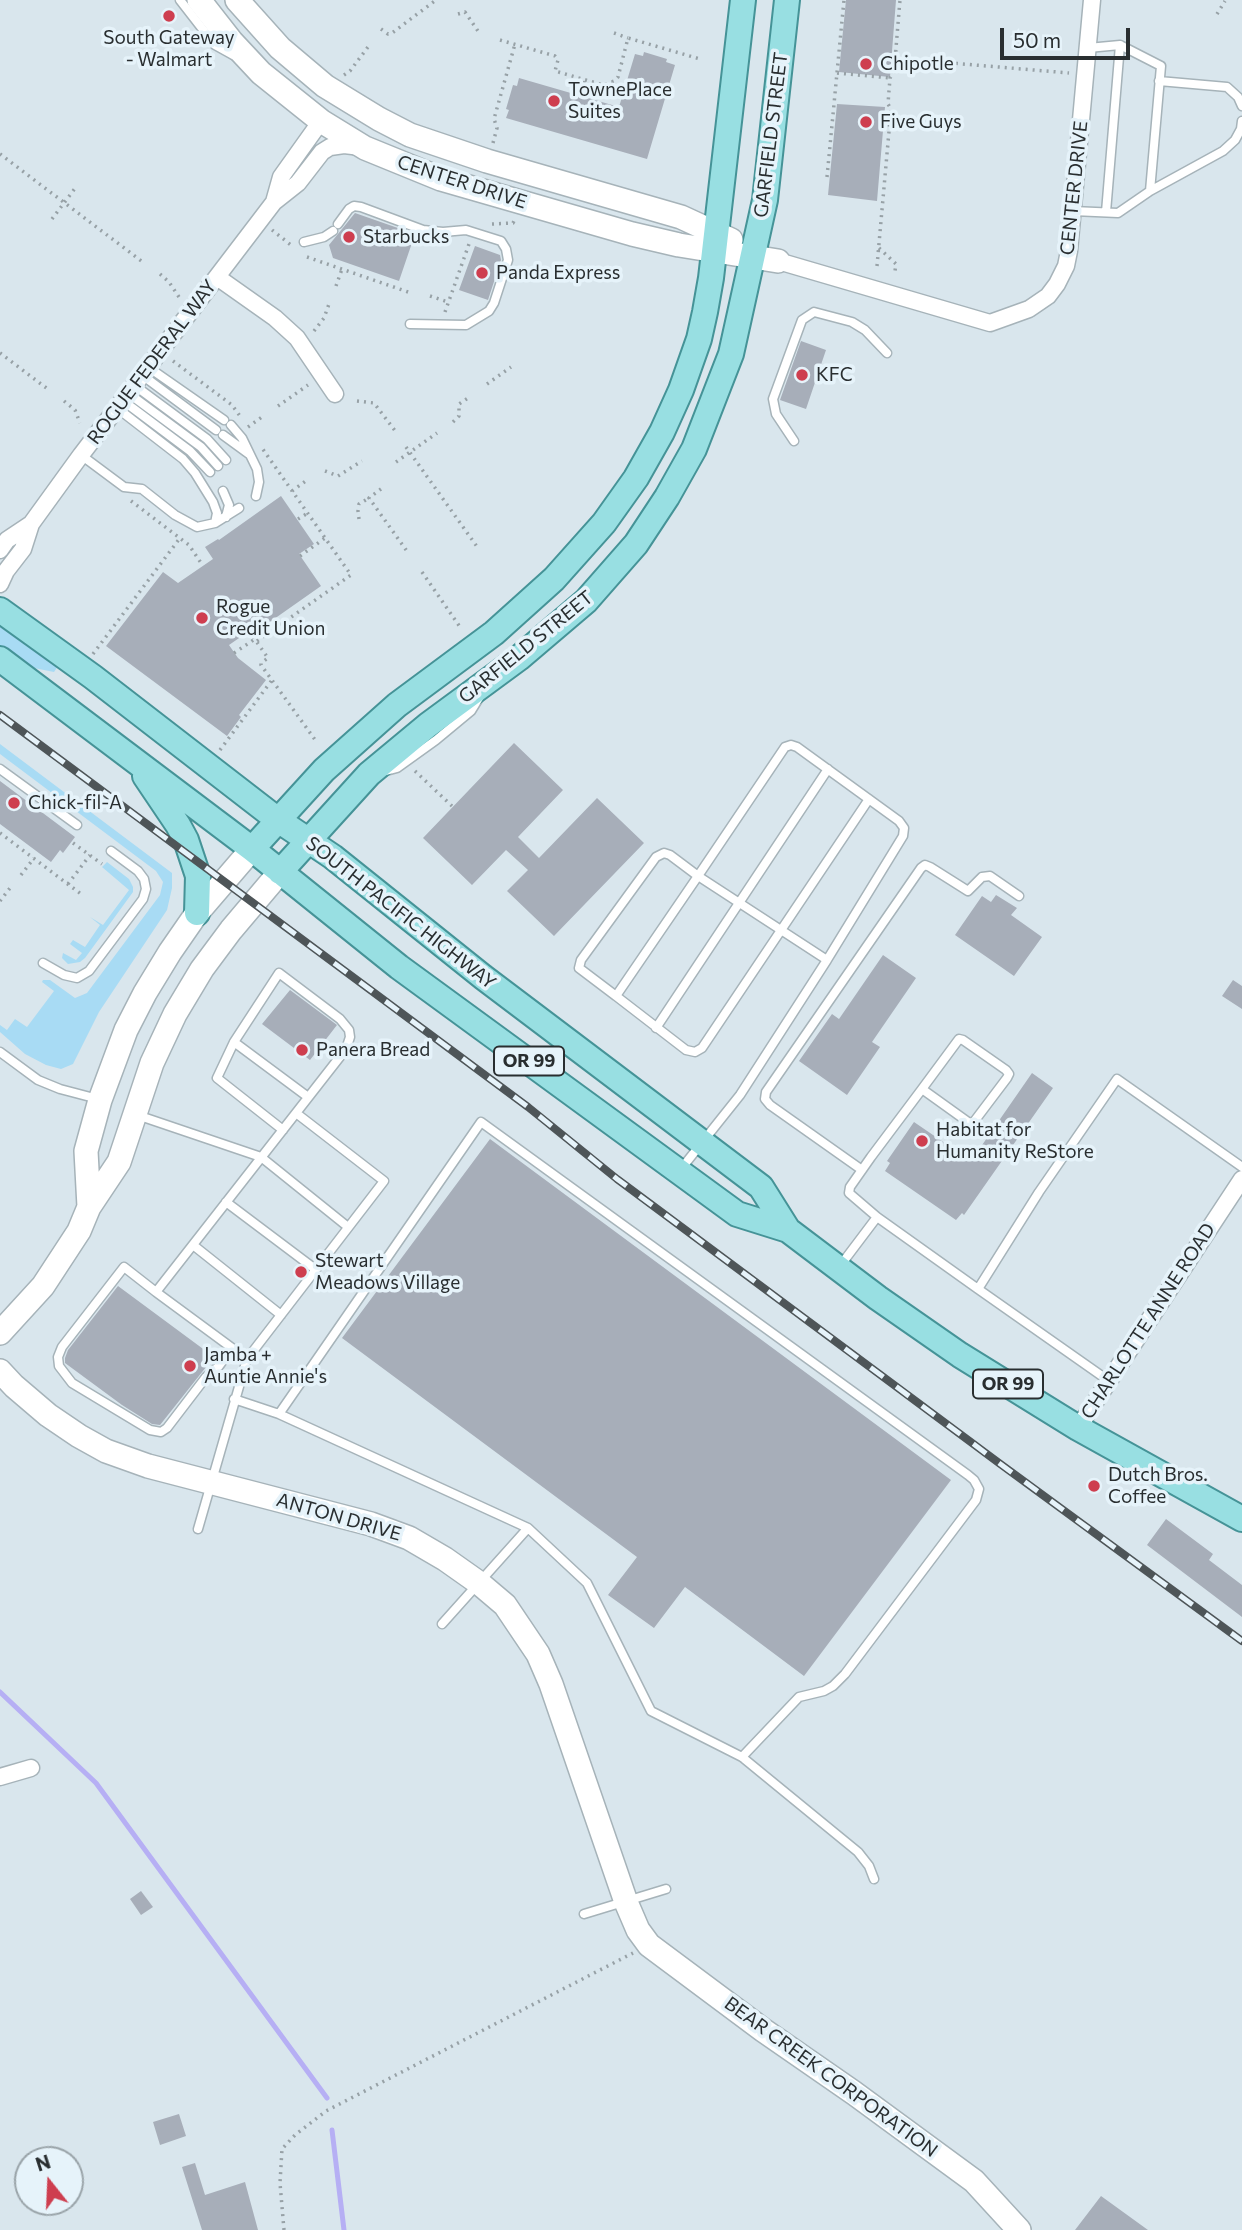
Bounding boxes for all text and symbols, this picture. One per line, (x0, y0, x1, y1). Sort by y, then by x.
marker: South Gateway - Walmart (161, 8, 177, 24)
scale bar (1004, 14, 1134, 58)
place label: South Gateway - Walmart (103, 27, 235, 71)
text: 50 m (1013, 27, 1061, 52)
street label: GARFIELD STREET (750, 51, 792, 219)
place label: Chipotle (880, 53, 954, 75)
marker: Chipotle (858, 56, 874, 72)
place label: TownePlace Suites (568, 79, 672, 123)
marker: TownePlace Suites (546, 93, 562, 109)
place label: Five Guys (880, 111, 962, 133)
marker: Five Guys (858, 114, 874, 130)
street label: CENTER DRIVE (1056, 120, 1092, 256)
street label: CENTER DRIVE (394, 150, 530, 214)
place label: Starbucks (363, 226, 449, 248)
marker: Starbucks (341, 229, 357, 245)
place label: Panda Express (496, 262, 620, 284)
marker: Panda Express (474, 265, 490, 281)
street label: ROGUE FEDERAL WAY (83, 275, 221, 449)
place label: KFC (816, 364, 853, 386)
marker: KFC (794, 367, 810, 383)
street label: GARFIELD STREET (454, 586, 598, 708)
place label: Rogue Credit Union (216, 596, 325, 640)
marker: Rogue Credit Union (194, 610, 210, 626)
place label: Chick-fil-A (28, 792, 122, 814)
marker: Chick-fil-A (6, 795, 22, 811)
street label: SOUTH PACIFIC HIGHWAY (301, 832, 501, 994)
place label: Panera Bread (316, 1039, 430, 1061)
marker: Panera Bread (294, 1042, 310, 1058)
road number: OR 99 (494, 1046, 564, 1076)
place label: Habitat for Humanity ReStore (936, 1119, 1094, 1163)
marker: Habitat for Humanity ReStore (914, 1133, 930, 1149)
street label: CHARLOTTE ANNE ROAD (1076, 1219, 1220, 1423)
place label: Stewart Meadows Village (315, 1250, 460, 1294)
marker: Stewart Meadows Village (293, 1264, 309, 1280)
place label: Jamba + Auntie Annie's (204, 1344, 327, 1388)
marker: Jamba + Auntie Annie's (182, 1358, 198, 1374)
road number: OR 99 (973, 1370, 1043, 1399)
place label: Dutch Bros. Coffee (1108, 1464, 1208, 1508)
marker: Dutch Bros. Coffee (1086, 1478, 1102, 1494)
street label: ANTON DRIVE (274, 1488, 404, 1546)
street label: BEAR CREEK CORPORATION (720, 1992, 942, 2162)
north arrow (14, 2146, 84, 2216)
text: N (33, 2149, 53, 2176)

